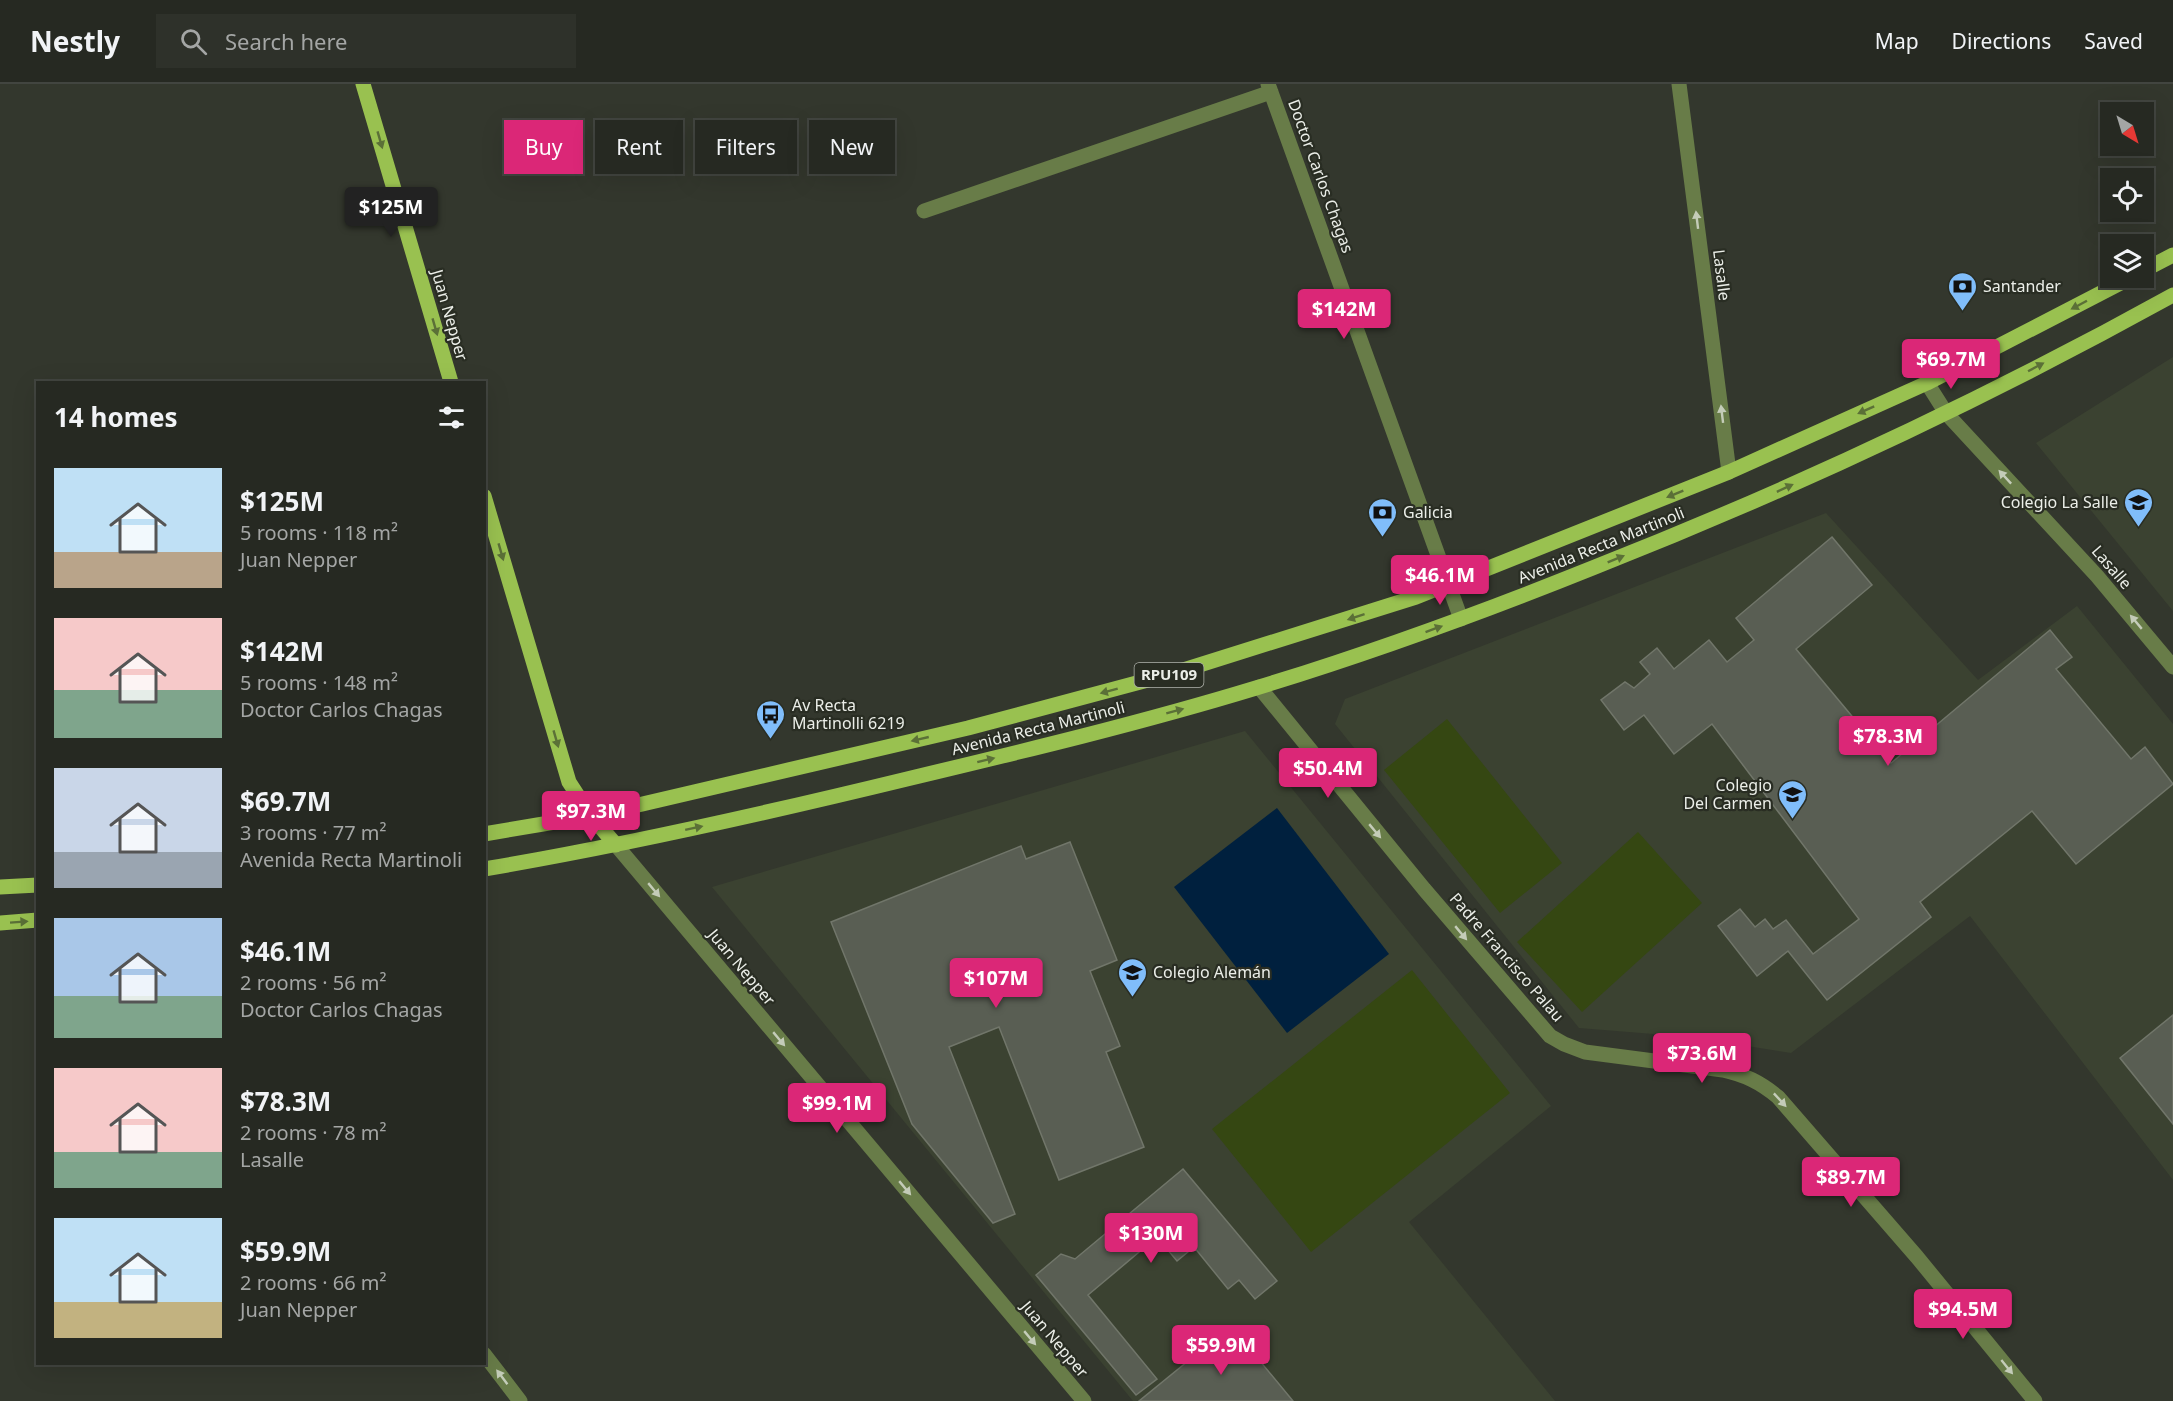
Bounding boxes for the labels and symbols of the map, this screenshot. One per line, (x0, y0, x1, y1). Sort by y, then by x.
street label: Doctor Carlos Chagas (1283, 96, 1359, 256)
north arrow (2100, 102, 2154, 156)
one-way arrow (376, 131, 385, 149)
pin: $125M (349, 187, 433, 238)
one-way arrow (1692, 211, 1701, 230)
street label: Lasalle (1708, 248, 1736, 302)
street label: Juan Nepper (426, 265, 474, 363)
bank icon: Santander (1946, 270, 1978, 312)
place label: Santander (1983, 275, 2061, 297)
pin: $142M (1302, 289, 1386, 340)
one-way arrow (2070, 300, 2087, 310)
one-way arrow (431, 318, 440, 336)
pin: $69.7M (1902, 339, 2000, 390)
one-way arrow (2028, 362, 2045, 372)
one-way arrow (1717, 404, 1727, 423)
one-way arrow (1858, 406, 1875, 415)
one-way arrow (1998, 470, 2012, 485)
one-way arrow (1776, 483, 1793, 492)
school or university icon: Colegio La Salle (2123, 486, 2155, 528)
one-way arrow (1666, 489, 1684, 499)
place label: Colegio La Salle (2001, 491, 2118, 513)
bank icon: Galicia (1366, 496, 1398, 538)
place label: Galicia (1403, 501, 1453, 523)
street label: Avenida Recta Martinoli (1514, 502, 1688, 588)
street label: Lasalle (2087, 540, 2137, 594)
one-way arrow (497, 543, 506, 561)
one-way arrow (1607, 554, 1625, 563)
pin: $46.1M (1391, 555, 1489, 606)
one-way arrow (1347, 612, 1365, 622)
one-way arrow (2129, 614, 2142, 630)
one-way arrow (1425, 624, 1443, 634)
road number: RPU109 (1134, 663, 1204, 687)
one-way arrow (1100, 687, 1118, 696)
place label: Av Recta Martinolli 6219 (792, 694, 905, 734)
street label: Avenida Recta Martinoli (949, 696, 1127, 760)
bus stop icon: Av Recta Martinolli 6219 (755, 698, 787, 740)
one-way arrow (1166, 706, 1184, 716)
pin: $78.3M (1839, 716, 1937, 767)
one-way arrow (552, 730, 561, 748)
one-way arrow (911, 735, 930, 744)
pin: $50.4M (1279, 748, 1377, 799)
one-way arrow (977, 755, 995, 764)
place label: Colegio Del Carmen (1683, 774, 1772, 814)
school or university icon: Colegio Del Carmen (1777, 778, 1809, 820)
pin: $97.3M (542, 791, 640, 842)
one-way arrow (685, 823, 704, 832)
one-way arrow (1368, 823, 1381, 838)
one-way arrow (647, 882, 660, 897)
street label: Padre Francisco Palau (1445, 888, 1569, 1026)
one-way arrow (9, 917, 28, 926)
street label: Juan Nepper (702, 922, 781, 1010)
one-way arrow (1455, 925, 1468, 941)
school or university icon: Colegio Alemán (1116, 956, 1148, 998)
pin: $107M (954, 958, 1038, 1009)
place label: Colegio Alemán (1153, 961, 1271, 983)
one-way arrow (773, 1031, 786, 1047)
pin: $73.6M (1653, 1033, 1751, 1084)
pin: $99.1M (788, 1083, 886, 1134)
one-way arrow (1773, 1093, 1787, 1108)
pin: $89.7M (1802, 1157, 1900, 1208)
one-way arrow (898, 1180, 911, 1195)
pin: $130M (1109, 1213, 1193, 1264)
pin: $94.5M (1914, 1289, 2012, 1340)
street label: Juan Nepper (1015, 1294, 1094, 1382)
pin: $59.9M (1172, 1325, 1270, 1376)
one-way arrow (1024, 1330, 1037, 1346)
one-way arrow (2001, 1359, 2014, 1375)
one-way arrow (496, 1370, 508, 1386)

